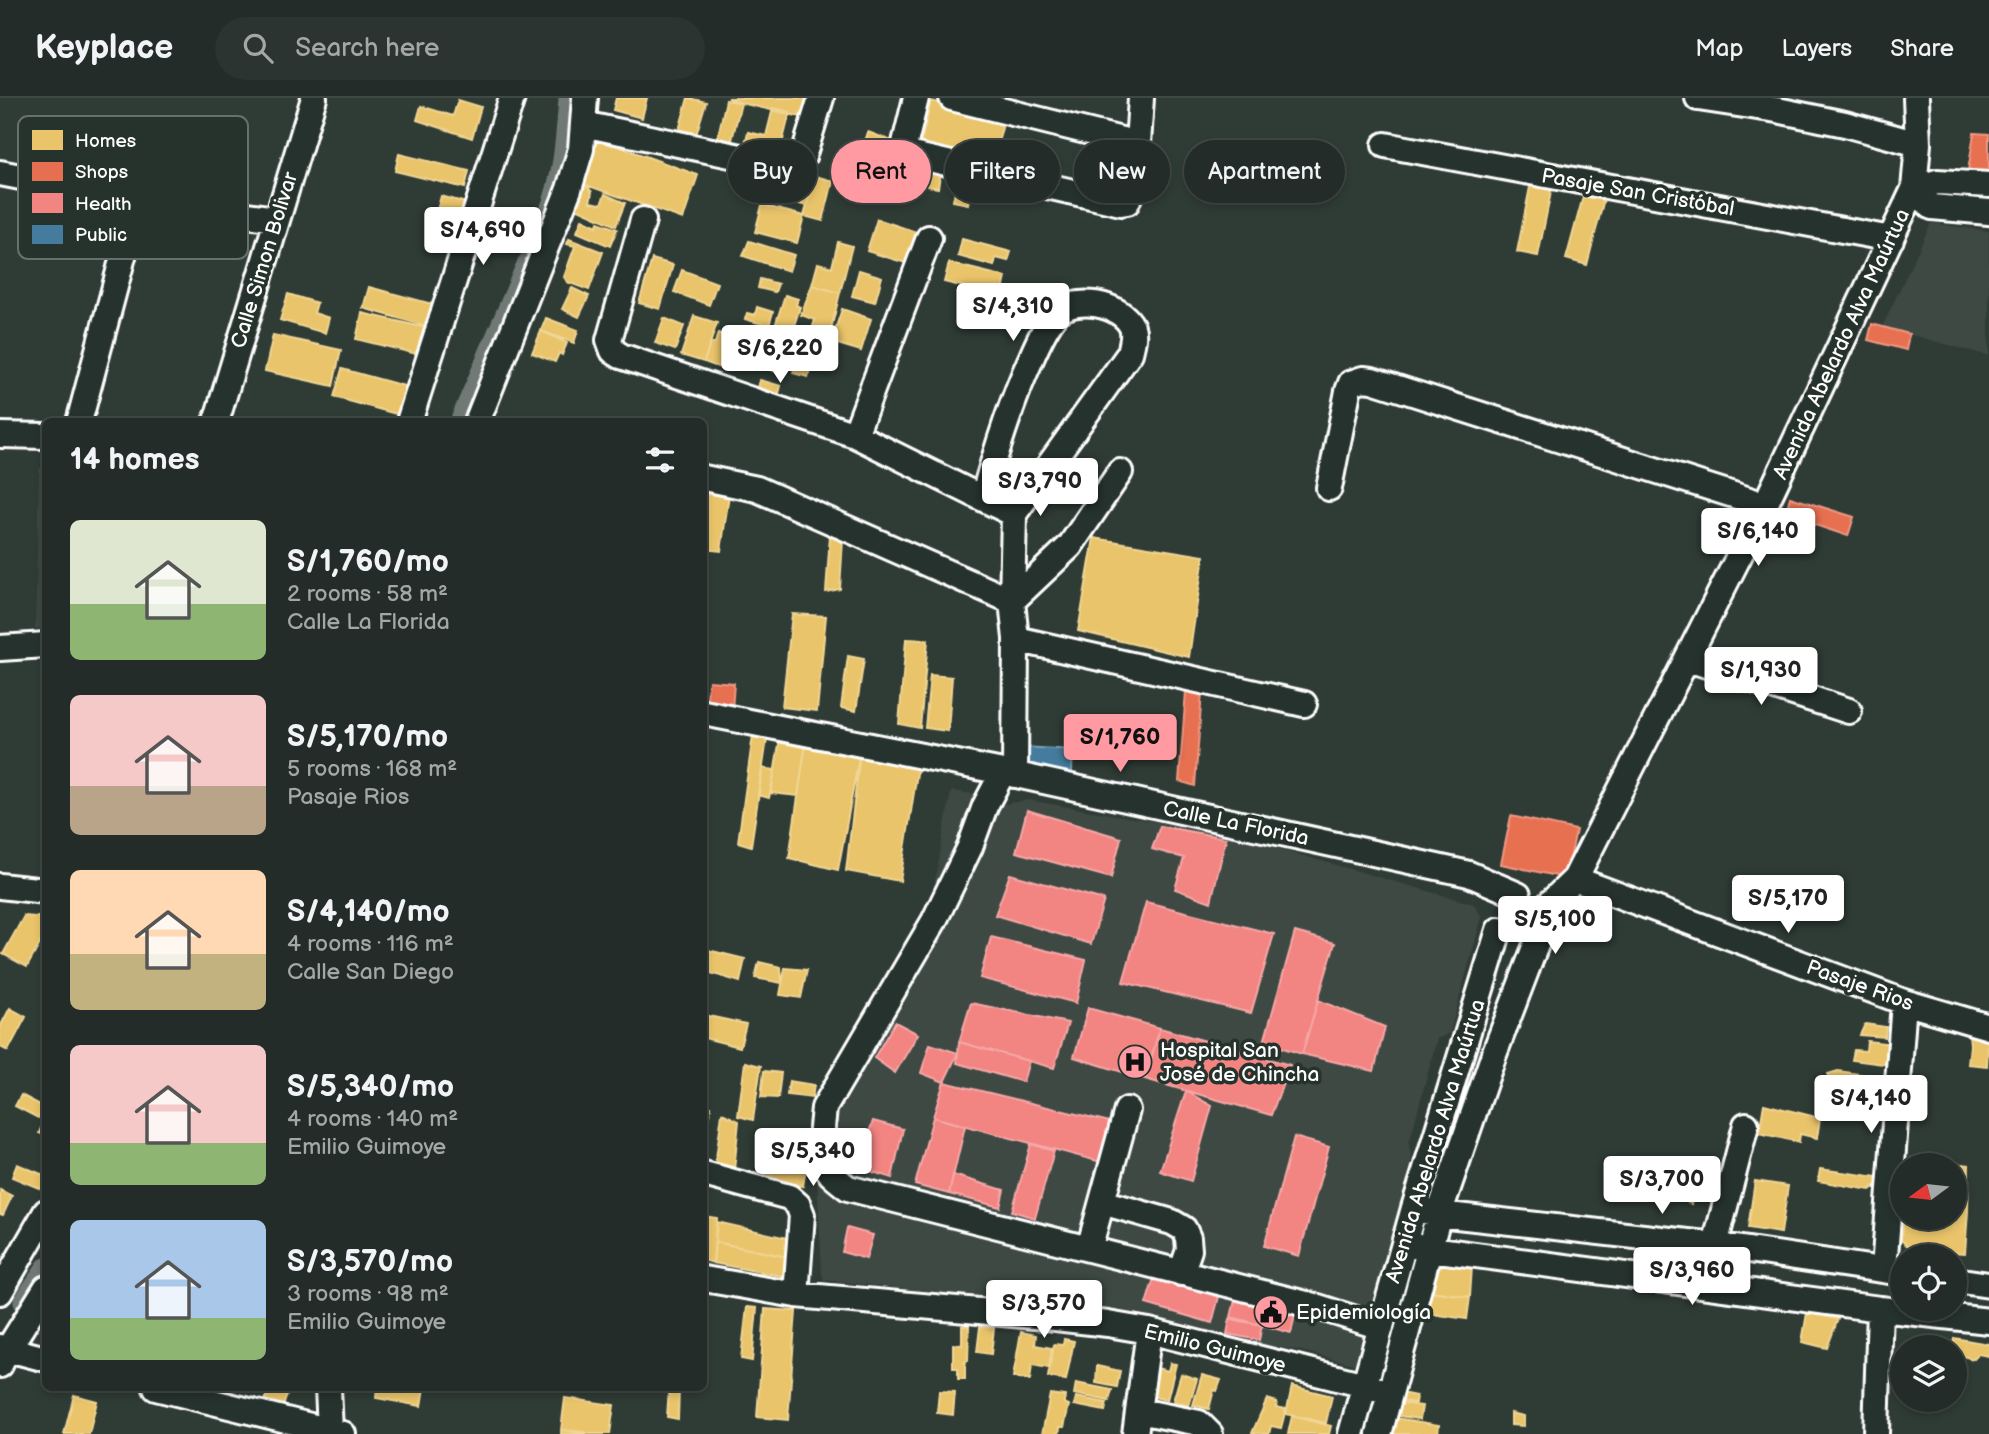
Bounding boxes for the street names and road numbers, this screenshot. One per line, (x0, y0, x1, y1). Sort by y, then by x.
street label: Pasaje San Cristóbal (1540, 163, 1736, 222)
street label: Calle Simon Bolivar (226, 169, 303, 351)
street label: Avenida Abelardo Alva Maúrtua (1768, 205, 1915, 483)
street label: Calle La Florida (1161, 796, 1311, 851)
street label: Pasaje Rios (1803, 955, 1917, 1016)
street label: Avenida Abelardo Alva Maúrtua (1380, 996, 1491, 1286)
street label: Emilio Guimoye (1141, 1319, 1288, 1378)

